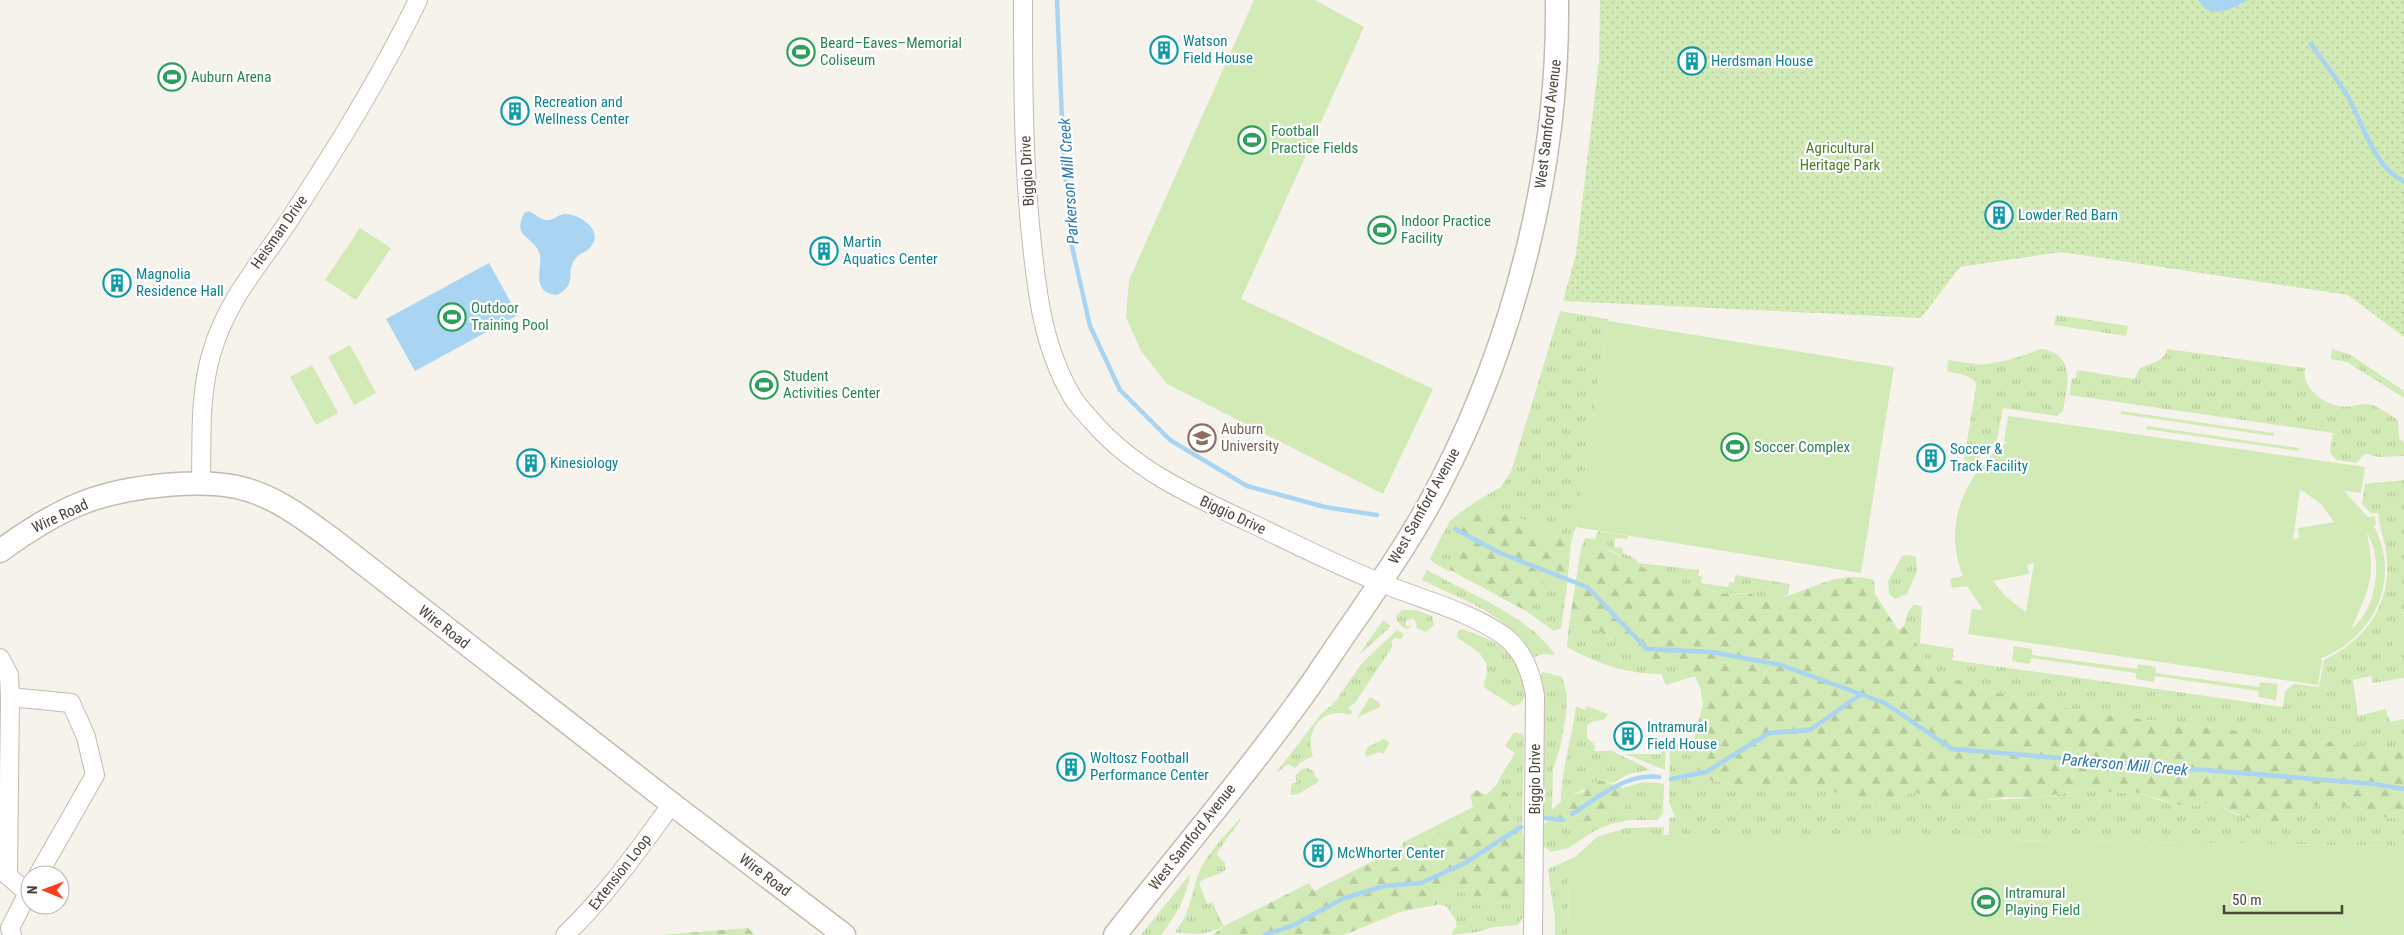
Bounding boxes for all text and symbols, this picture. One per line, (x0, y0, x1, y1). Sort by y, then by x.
place label: Watson Field House (1183, 32, 1253, 67)
place label: Beard–Eaves–Memorial Coliseum (820, 34, 962, 69)
building icon: Watson Field House (1149, 35, 1179, 65)
sports icon: Beard–Eaves–Memorial Coliseum (786, 37, 816, 67)
building icon: Herdsman House (1677, 46, 1707, 76)
place label: Herdsman House (1711, 52, 1813, 70)
street label: West Samford Avenue (1531, 58, 1565, 190)
sports icon: Auburn Arena (157, 62, 187, 92)
place label: Auburn Arena (191, 68, 271, 86)
place label: Recreation and Wellness Center (534, 93, 630, 128)
building icon: Recreation and Wellness Center (500, 96, 530, 126)
water label: Parkerson Mill Creek (1055, 116, 1082, 245)
place label: Football Practice Fields (1271, 122, 1359, 157)
sports icon: Football Practice Fields (1237, 125, 1267, 155)
street label: Biggio Drive (1016, 135, 1038, 207)
park label: Agricultural Heritage Park (1800, 139, 1881, 174)
street label: Heisman Drive (247, 192, 311, 272)
building icon: Lowder Red Barn (1984, 200, 2014, 230)
place label: Lowder Red Barn (2018, 206, 2118, 224)
place label: Indoor Practice Facility (1401, 212, 1491, 247)
sports icon: Indoor Practice Facility (1367, 215, 1397, 245)
place label: Martin Aquatics Center (843, 233, 938, 268)
building icon: Martin Aquatics Center (809, 236, 839, 266)
place label: Magnolia Residence Hall (136, 265, 224, 300)
building icon: Magnolia Residence Hall (102, 268, 132, 298)
place label: Outdoor Training Pool (471, 299, 549, 334)
sports icon: Outdoor Training Pool (437, 302, 467, 332)
place label: Student Activities Center (783, 367, 881, 402)
sports icon: Student Activities Center (749, 370, 779, 400)
place label: Auburn University (1221, 420, 1279, 455)
school or university icon: Auburn University (1187, 423, 1217, 453)
sports icon: Soccer Complex (1720, 432, 1750, 462)
place label: Soccer Complex (1754, 438, 1850, 456)
place label: Soccer & Track Facility (1950, 440, 2028, 475)
building icon: Soccer & Track Facility (1916, 443, 1946, 473)
street label: West Samford Avenue (1385, 445, 1463, 567)
building icon: Kinesiology (516, 448, 546, 478)
place label: Kinesiology (550, 454, 618, 472)
street label: Biggio Drive (1197, 492, 1269, 538)
street label: Wire Road (29, 495, 91, 537)
street label: Wire Road (415, 601, 473, 653)
place label: Intramural Field House (1647, 718, 1717, 753)
building icon: Intramural Field House (1613, 721, 1643, 751)
street label: Biggio Drive (1526, 744, 1544, 814)
place label: Woltosz Football Performance Center (1090, 749, 1209, 784)
water label: Parkerson Mill Creek (2061, 750, 2190, 780)
building icon: Woltosz Football Performance Center (1056, 752, 1086, 782)
street label: West Samford Avenue (1145, 780, 1239, 894)
street label: Extension Loop (585, 831, 655, 913)
building icon: McWhorter Center (1303, 838, 1333, 868)
place label: McWhorter Center (1337, 844, 1445, 862)
street label: Wire Road (736, 850, 794, 900)
north arrow (20, 865, 70, 915)
scale bar (2224, 882, 2342, 914)
place label: Intramural Playing Field (2005, 884, 2080, 919)
text: N (24, 885, 40, 894)
sports icon: Intramural Playing Field (1971, 887, 2001, 917)
text: 50 m (2232, 891, 2262, 909)

